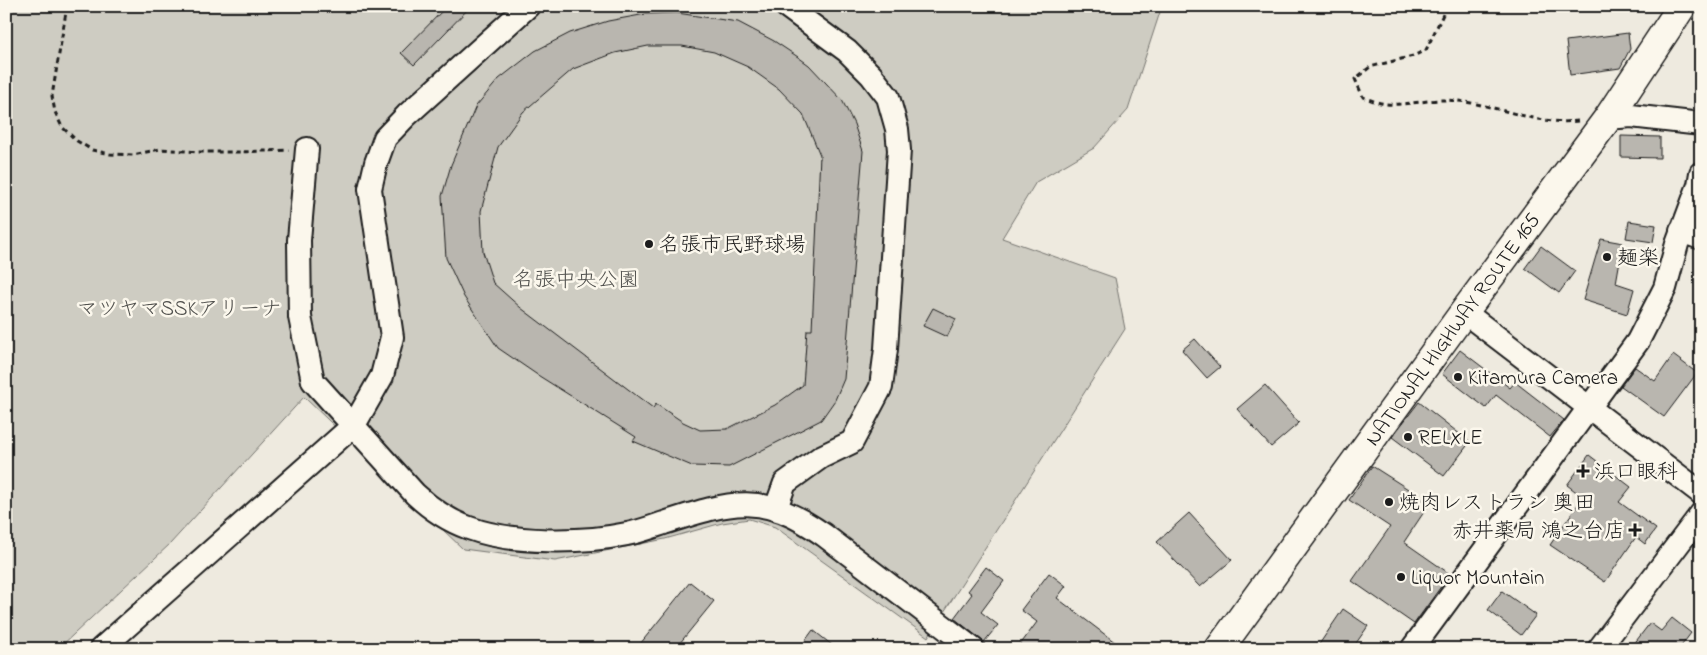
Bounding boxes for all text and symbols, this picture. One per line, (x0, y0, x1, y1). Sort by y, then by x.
street label: NATIONAL HIGHWAY ROUTE 165 (1359, 208, 1548, 453)
place label: 名張市民野球場 (659, 231, 806, 261)
marker: 名張市民野球場 (643, 238, 655, 250)
place label: 麺楽 (1617, 244, 1659, 274)
marker: 麺楽 (1601, 251, 1613, 263)
park label: 名張中央公園 (513, 266, 639, 296)
park label: マツヤマSSKアリーナ (76, 295, 282, 325)
place label: Kitamura Camera (1468, 364, 1618, 394)
marker: Kitamura Camera (1452, 371, 1464, 383)
place label: RELXLE (1418, 424, 1483, 454)
marker: RELXLE (1402, 431, 1414, 443)
place label: 浜口眼科 (1594, 458, 1678, 488)
marker: 浜口眼科 (1576, 464, 1590, 478)
place label: 焼肉レストラン 奥田 (1399, 489, 1595, 519)
marker: 焼肉レストラン 奥田 (1383, 496, 1395, 508)
place label: 赤井薬局 鴻之台店 (1452, 517, 1625, 547)
marker: 赤井薬局 鴻之台店 (1629, 524, 1641, 536)
place label: Liquor Mountain (1411, 564, 1544, 594)
marker: Liquor Mountain (1395, 571, 1407, 583)

